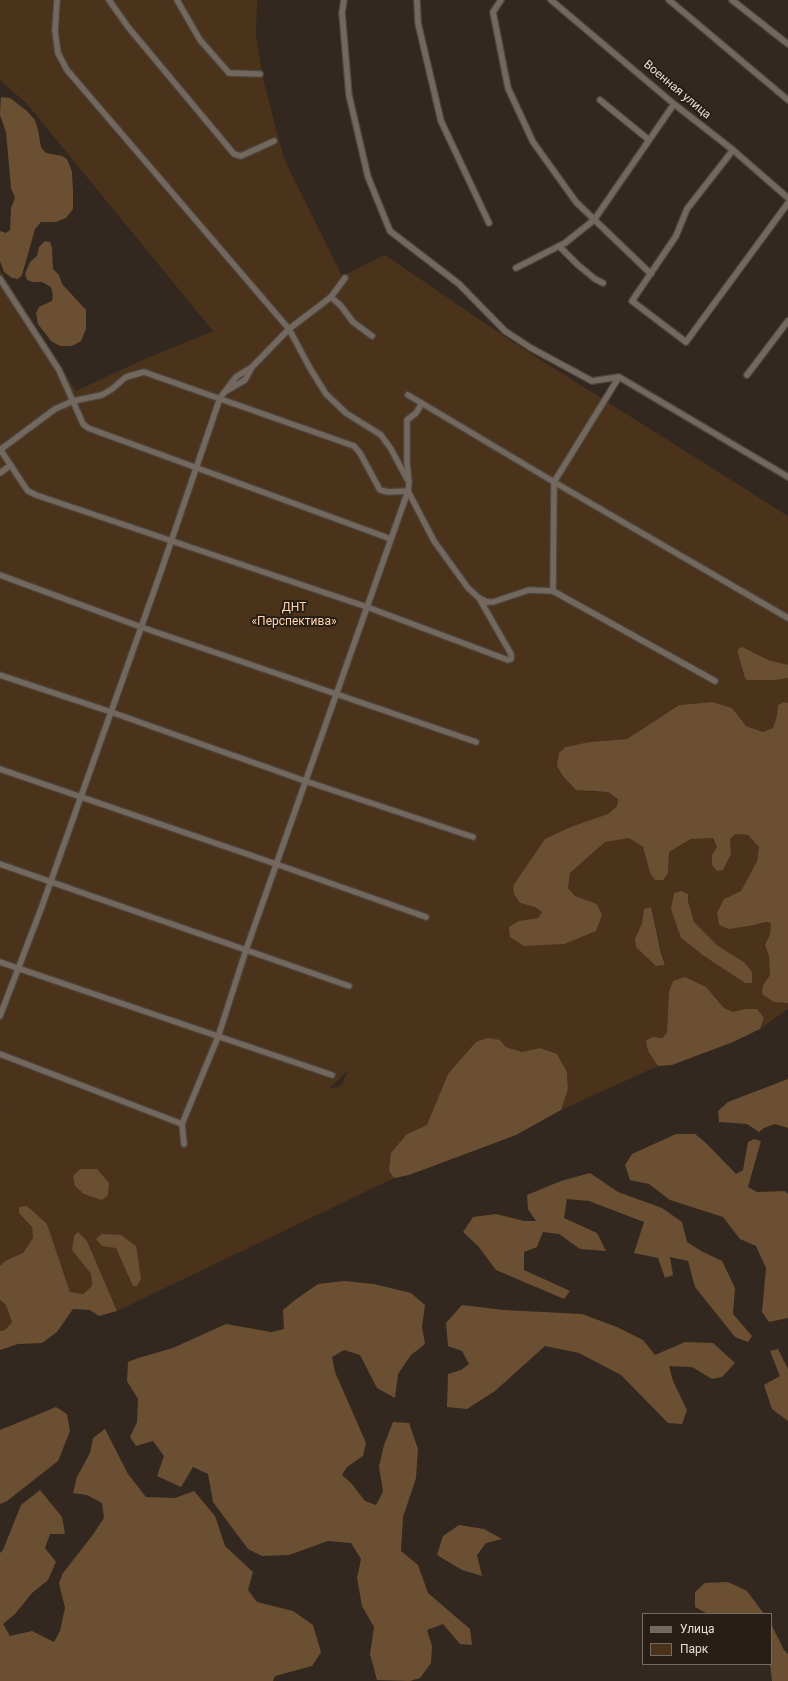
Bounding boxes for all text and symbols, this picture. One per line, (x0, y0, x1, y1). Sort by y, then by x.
street label: Военная улица (640, 58, 714, 122)
park label: ДНТ «Перспектива» (251, 601, 337, 629)
legend (642, 1613, 772, 1665)
text: Улица (680, 1622, 715, 1636)
text: Парк (680, 1642, 708, 1656)

